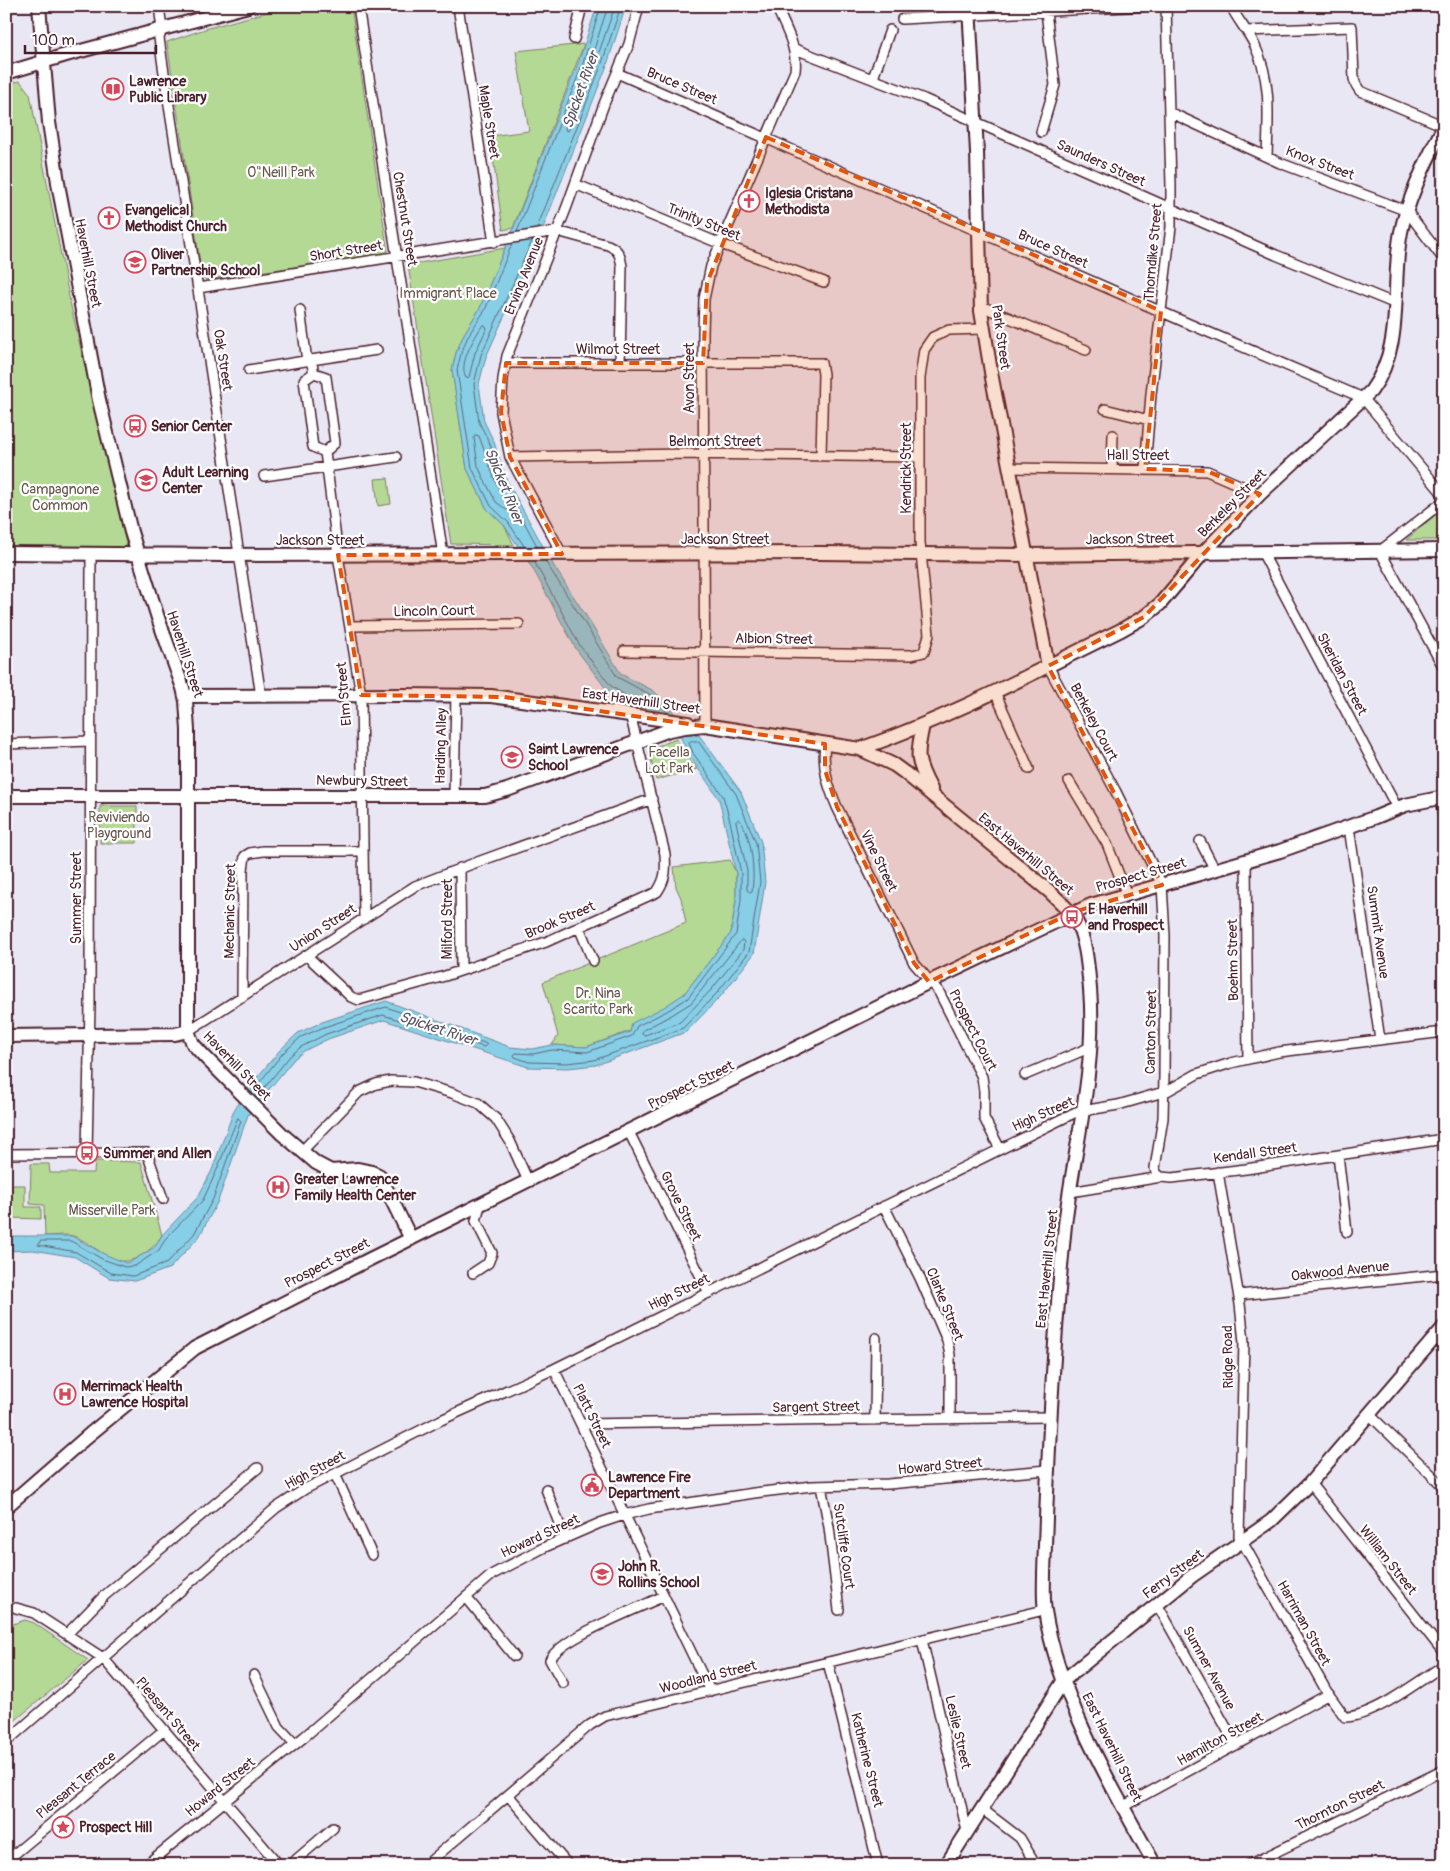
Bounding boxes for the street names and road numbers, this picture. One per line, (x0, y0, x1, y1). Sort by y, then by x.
street label: Bruce Street (644, 64, 720, 109)
street label: Maple Street (475, 84, 503, 160)
street label: Saunders Street (1054, 136, 1148, 190)
street label: Knox Street (1283, 142, 1357, 184)
street label: Chestnut Street (389, 170, 421, 268)
street label: Trinity Street (665, 200, 744, 245)
street label: Thorndike Street (1140, 202, 1166, 301)
street label: Haverhill Street (71, 217, 105, 309)
street label: Bruce Street (1015, 226, 1091, 272)
street label: Erving Avenue (501, 235, 547, 317)
street label: Short Street (308, 237, 384, 265)
street label: Park Street (988, 303, 1014, 371)
street label: Oak Street (210, 328, 236, 392)
street label: Wilmot Street (576, 341, 661, 358)
street label: Avon Street (681, 342, 698, 413)
street label: Kendrick Street (898, 422, 915, 514)
street label: Belmont Street (669, 433, 762, 450)
street label: Hall Street (1106, 447, 1170, 464)
street label: Berkeley Street (1194, 465, 1270, 541)
street label: Jackson Street (1085, 530, 1175, 548)
street label: Jackson Street (681, 531, 770, 548)
street label: Jackson Street (276, 532, 365, 549)
street label: Lincoln Court (393, 602, 475, 620)
street label: Haverhill Street (163, 608, 207, 700)
street label: Albion Street (735, 630, 814, 648)
street label: Sheridan Street (1313, 630, 1371, 718)
street label: Elm Street (333, 661, 355, 727)
street label: Berkeley Court (1066, 680, 1122, 764)
street label: East Haverhill Street (581, 684, 702, 718)
street label: Harding Alley (432, 708, 450, 784)
street label: Newbury Street (316, 772, 408, 790)
street label: East Haverhill Street (975, 809, 1077, 899)
street label: Vine Street (857, 827, 901, 895)
street label: Summer Street (68, 851, 85, 944)
street label: Prospect Street (1094, 854, 1188, 896)
street label: Mechanic Street (221, 863, 239, 959)
street label: Milford Street (439, 878, 456, 959)
street label: Summit Avenue (1363, 884, 1393, 980)
street label: Brook Street (522, 897, 598, 942)
street label: Union Street (287, 900, 360, 956)
street label: Boehm Street (1224, 918, 1242, 1001)
street label: Prospect Court (945, 986, 1001, 1074)
street label: Canton Street (1142, 989, 1160, 1074)
street label: Haverhill Street (199, 1028, 275, 1105)
street label: Prospect Street (645, 1057, 737, 1113)
street label: High Street (1009, 1093, 1077, 1135)
street label: Kendall Street (1212, 1139, 1298, 1167)
street label: Grove Street (657, 1168, 705, 1244)
street label: East Haverhill Street (1032, 1209, 1062, 1329)
street label: Prospect Street (282, 1234, 373, 1292)
street label: Oakwood Avenue (1290, 1257, 1390, 1285)
street label: Clarke Street (923, 1265, 967, 1343)
street label: High Street (646, 1270, 713, 1314)
street label: Ridge Road (1219, 1325, 1237, 1389)
street label: Platt Street (569, 1381, 615, 1451)
street label: Sargent Street (772, 1398, 860, 1416)
street label: High Street (282, 1447, 348, 1493)
street label: Howard Street (897, 1454, 983, 1478)
street label: Sutcliffe Court (830, 1502, 859, 1590)
street label: Howard Street (498, 1510, 582, 1562)
street label: William Street (1356, 1522, 1421, 1598)
street label: Ferry Street (1139, 1545, 1207, 1602)
street label: Harriman Street (1274, 1577, 1335, 1669)
street label: Sumner Avenue (1179, 1623, 1239, 1713)
street label: Woodland Street (658, 1657, 758, 1697)
street label: Pleasant Street (132, 1674, 204, 1755)
street label: East Haverhill Street (1078, 1690, 1146, 1805)
street label: Leslie Street (941, 1694, 975, 1771)
street label: Hamilton Street (1174, 1708, 1266, 1770)
street label: Katherine Street (847, 1711, 887, 1809)
street label: Pleasant Terrace (33, 1748, 119, 1822)
street label: Howard Street (182, 1753, 259, 1820)
street label: Thornton Street (1293, 1776, 1387, 1834)

